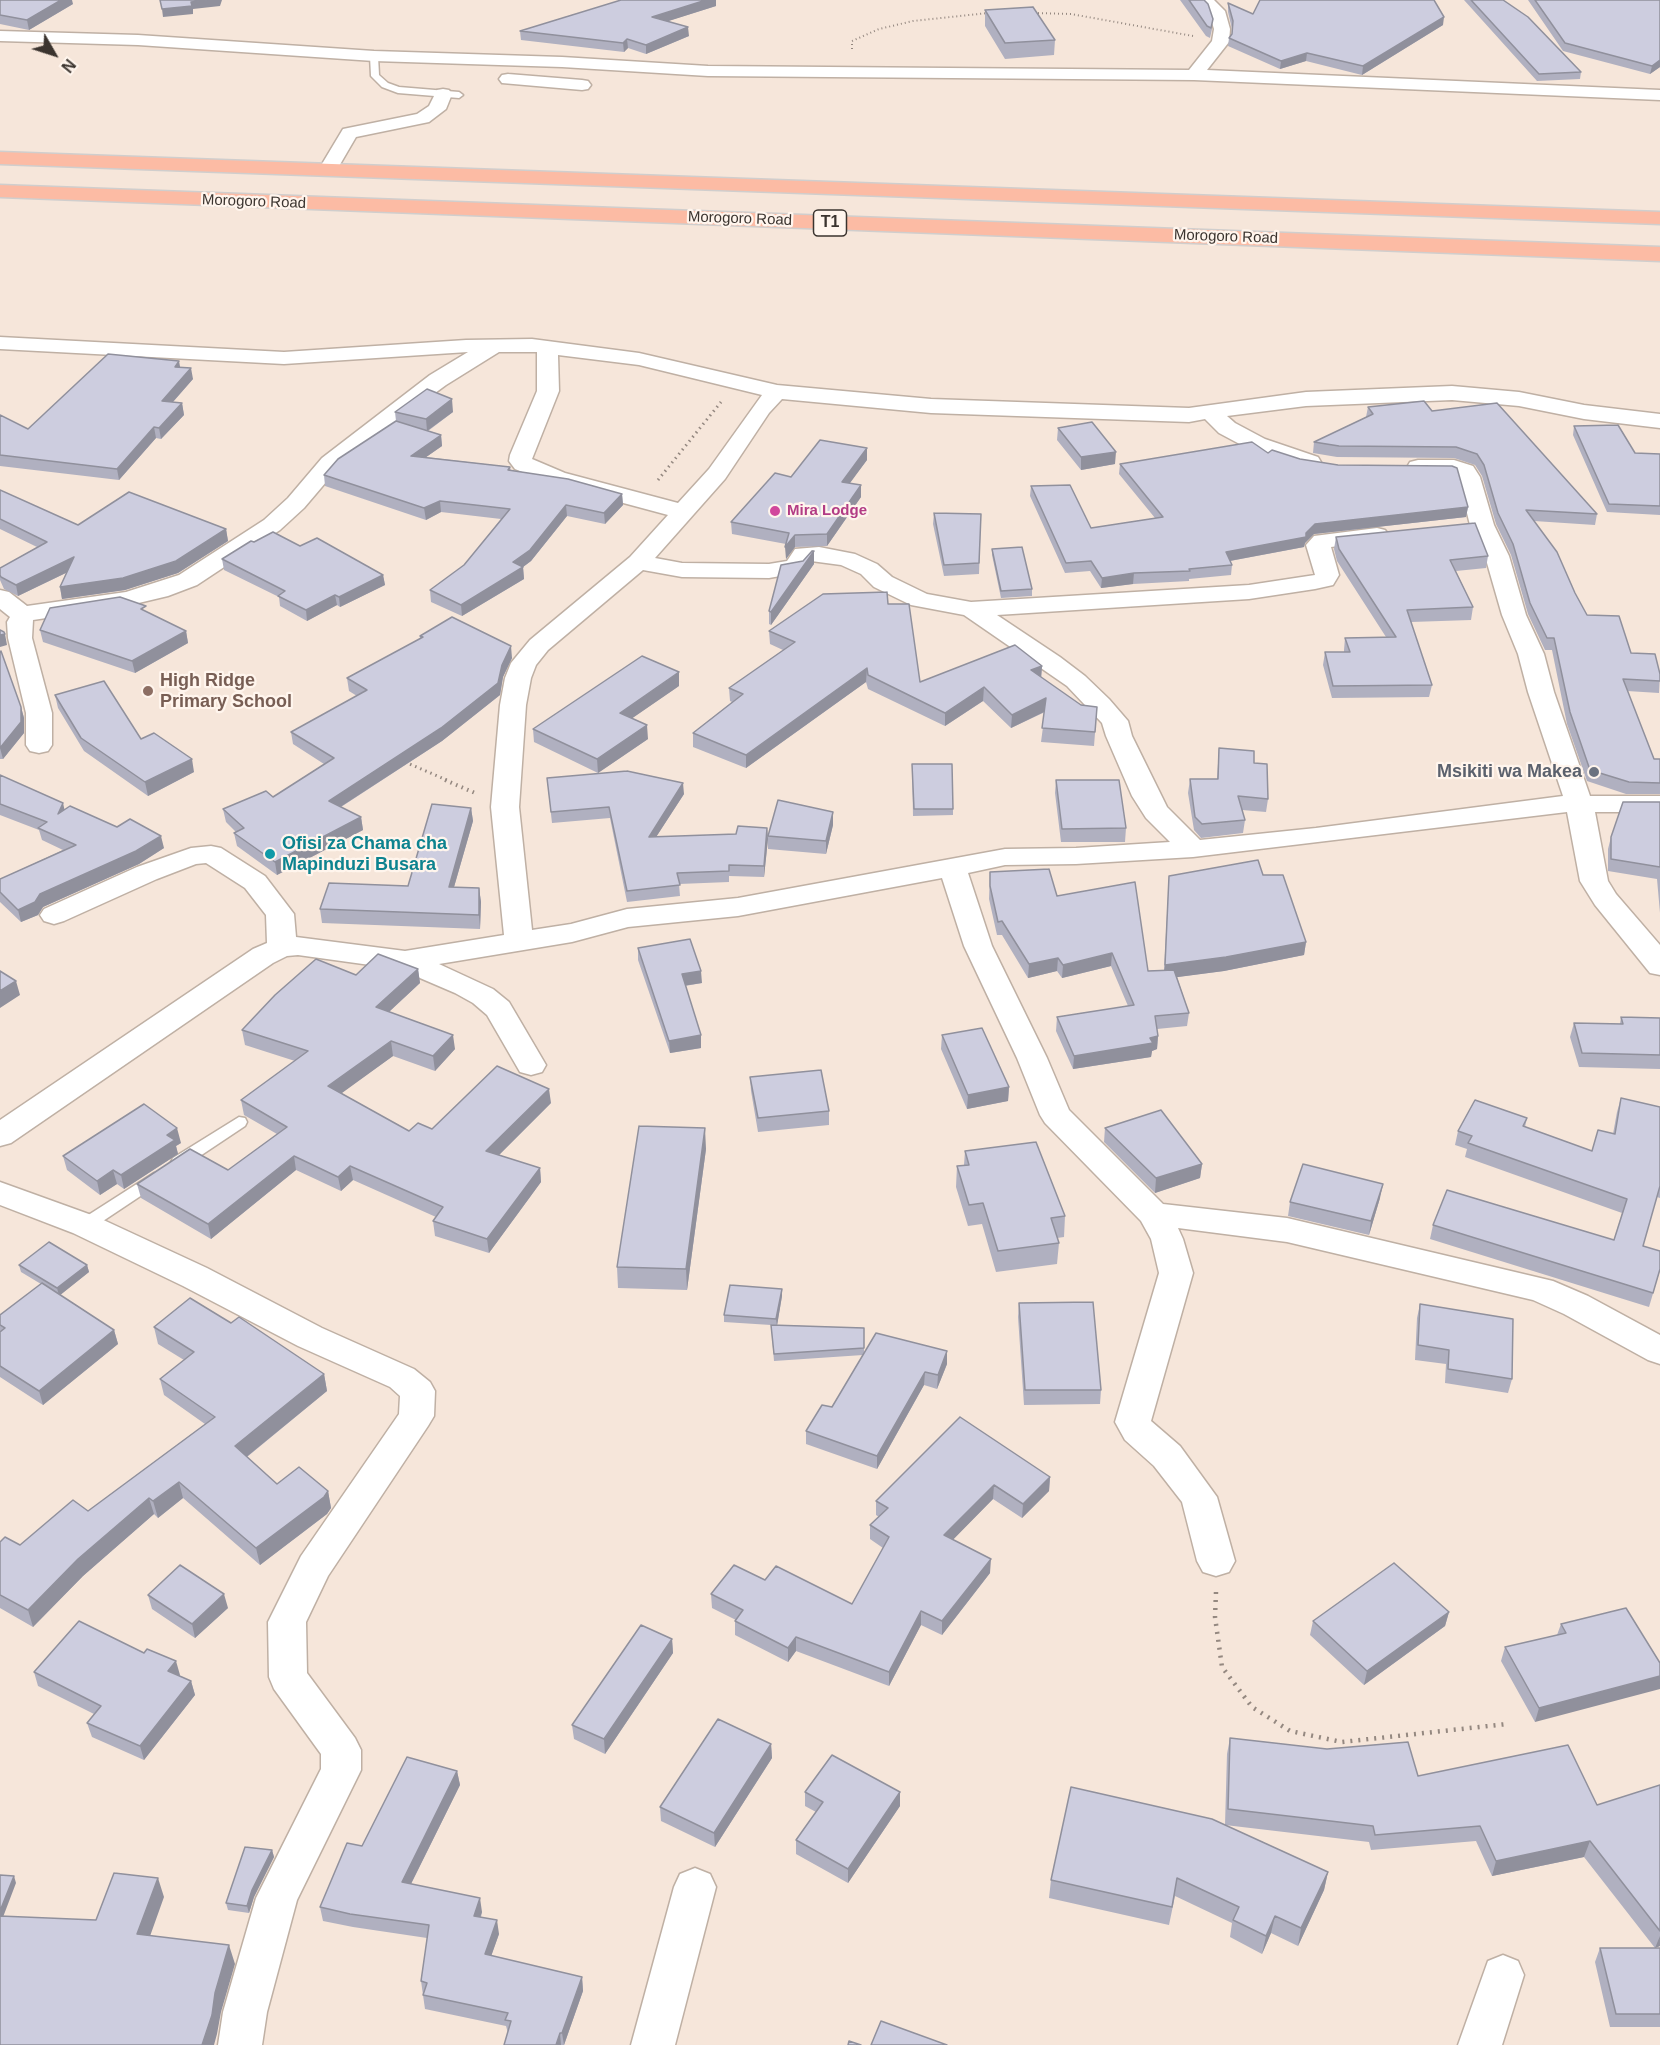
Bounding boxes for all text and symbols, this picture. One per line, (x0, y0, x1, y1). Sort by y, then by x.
north arrow (24, 24, 84, 84)
text: N (58, 56, 79, 75)
street label: Morogoro Road (202, 191, 306, 213)
street label: Morogoro Road (688, 208, 792, 230)
road number: T1 (814, 210, 846, 236)
street label: Morogoro Road (1174, 226, 1278, 248)
place label: Mira Lodge (787, 502, 867, 520)
marker: Mira Lodge (768, 504, 782, 518)
place label: High Ridge Primary School (160, 670, 292, 712)
marker: High Ridge Primary School (141, 684, 155, 698)
place label: Msikiti wa Makea (1437, 761, 1582, 783)
marker: Msikiti wa Makea (1587, 765, 1601, 779)
place label: Ofisi za Chama cha Mapinduzi Busara (282, 833, 447, 876)
marker: Ofisi za Chama cha Mapinduzi Busara (263, 847, 277, 861)

